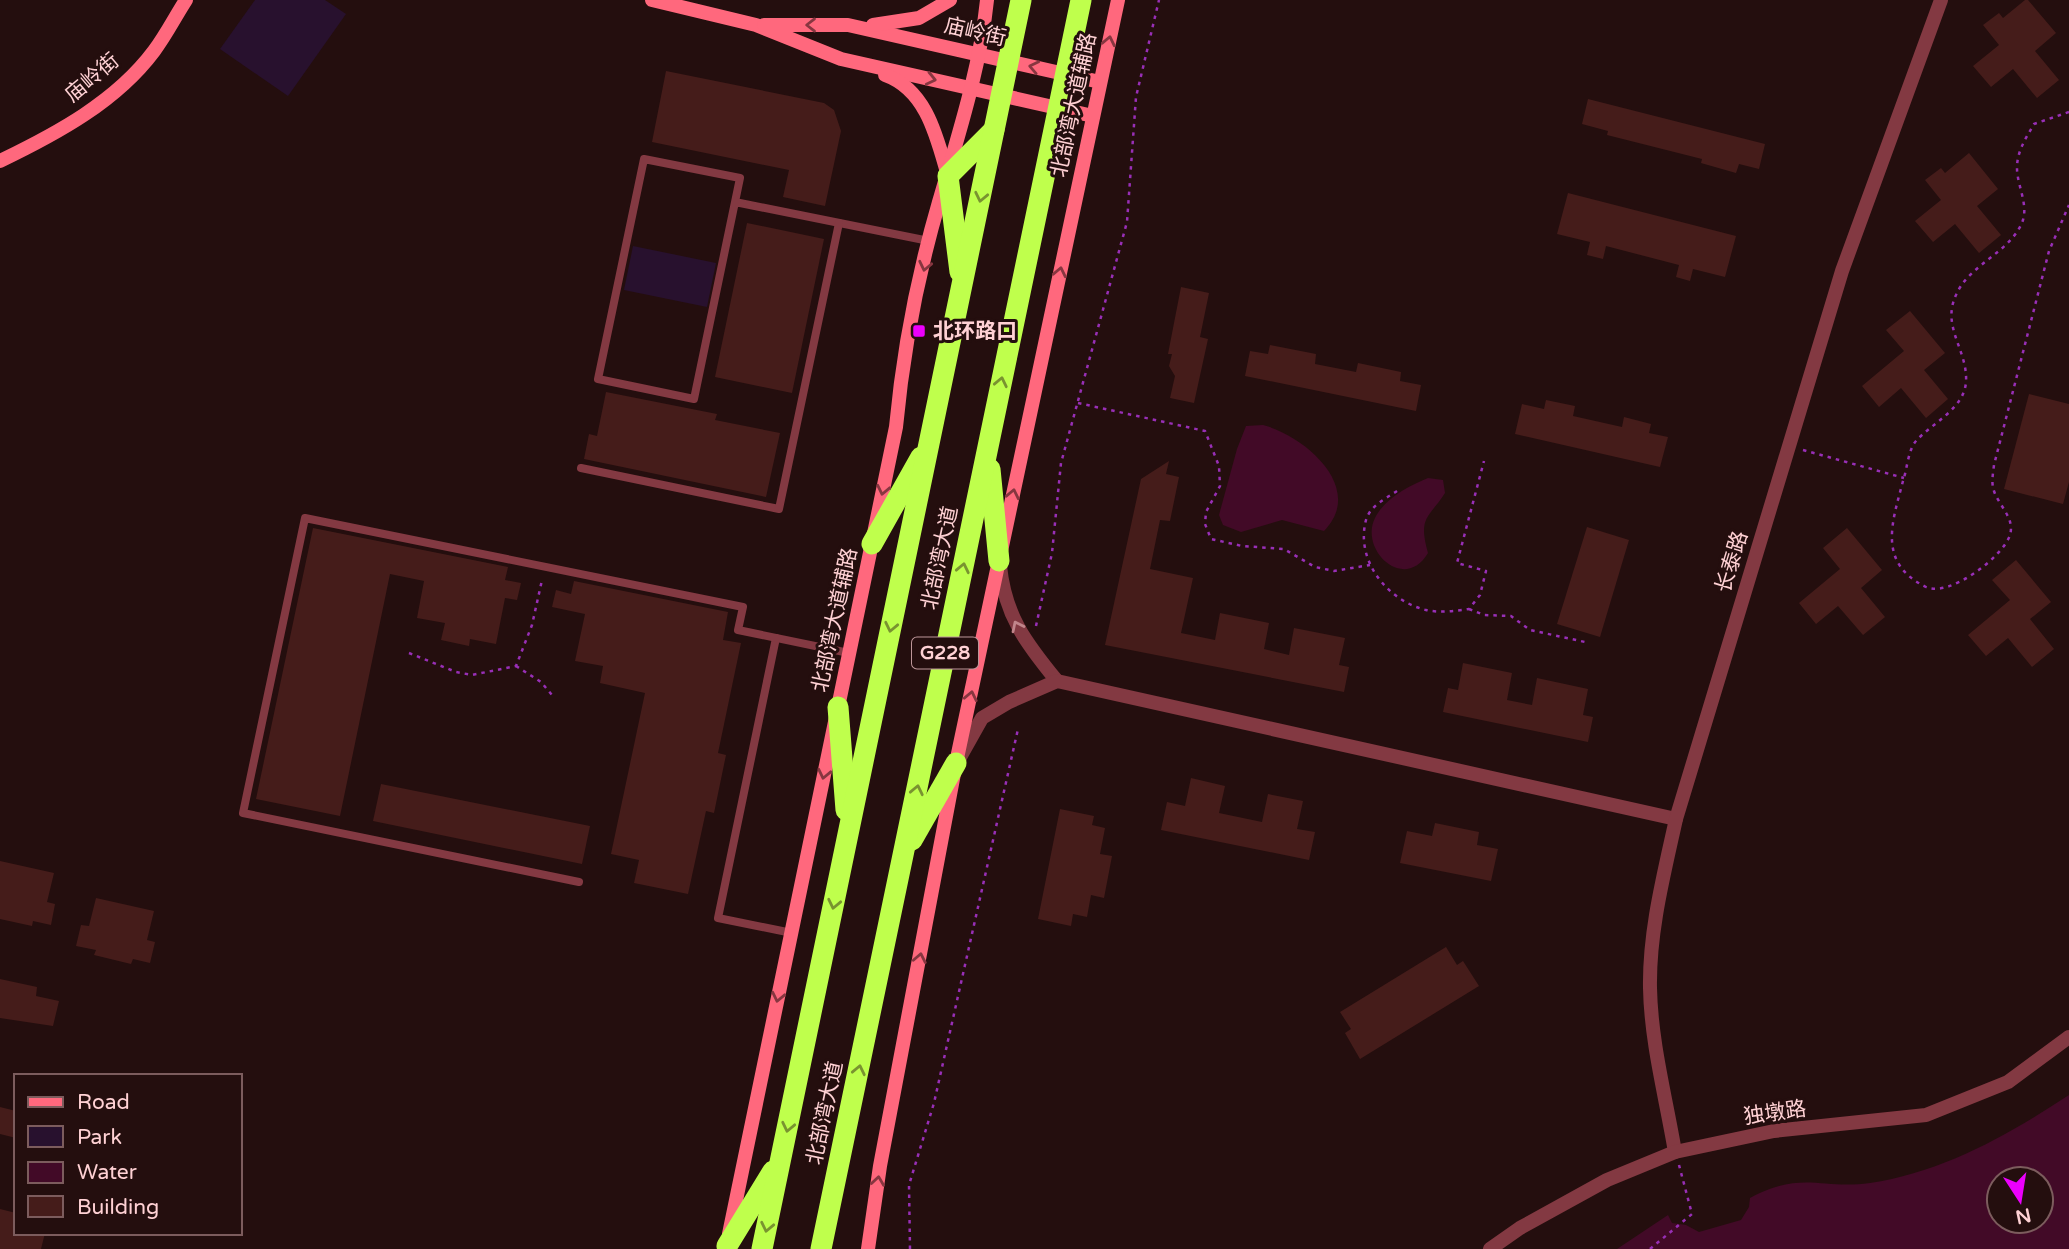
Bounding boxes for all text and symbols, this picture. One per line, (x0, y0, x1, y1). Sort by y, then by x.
street label: 庙岭街 (941, 13, 1009, 51)
one-way arrow (805, 17, 816, 33)
street label: 北部湾大道辅路 (1046, 31, 1102, 179)
one-way arrow (1101, 35, 1115, 47)
street label: 庙岭街 (60, 48, 124, 108)
one-way arrow (1028, 61, 1040, 75)
one-way arrow (925, 71, 937, 86)
one-way arrow (974, 191, 989, 203)
one-way arrow (919, 260, 933, 272)
one-way arrow (1052, 266, 1067, 278)
place label: 北环路口 (933, 319, 1017, 344)
marker: 北环路口 (911, 323, 927, 339)
one-way arrow (993, 376, 1008, 388)
one-way arrow (877, 484, 892, 496)
one-way arrow (1005, 488, 1020, 500)
street label: 北部湾大道 (917, 504, 963, 612)
street label: 长泰路 (1711, 528, 1753, 596)
street label: 北部湾大道辅路 (807, 546, 863, 694)
one-way arrow (954, 562, 969, 574)
one-way arrow (885, 621, 900, 633)
one-way arrow (1011, 621, 1025, 633)
road number: G228 (912, 638, 978, 668)
one-way arrow (962, 690, 977, 702)
one-way arrow (818, 768, 833, 780)
one-way arrow (908, 784, 923, 796)
one-way arrow (827, 898, 842, 910)
one-way arrow (911, 952, 926, 964)
one-way arrow (772, 991, 787, 1003)
street label: 北部湾大道 (802, 1059, 848, 1167)
one-way arrow (850, 1064, 865, 1076)
legend (14, 1074, 242, 1235)
text: Road (77, 1090, 130, 1115)
street label: 独墩路 (1742, 1096, 1808, 1130)
one-way arrow (781, 1121, 796, 1133)
text: Park (77, 1125, 122, 1150)
text: Water (77, 1160, 137, 1185)
north arrow (1985, 1165, 2055, 1235)
one-way arrow (870, 1176, 885, 1187)
text: Building (77, 1195, 159, 1220)
text: N (2014, 1203, 2033, 1228)
one-way arrow (760, 1221, 775, 1233)

